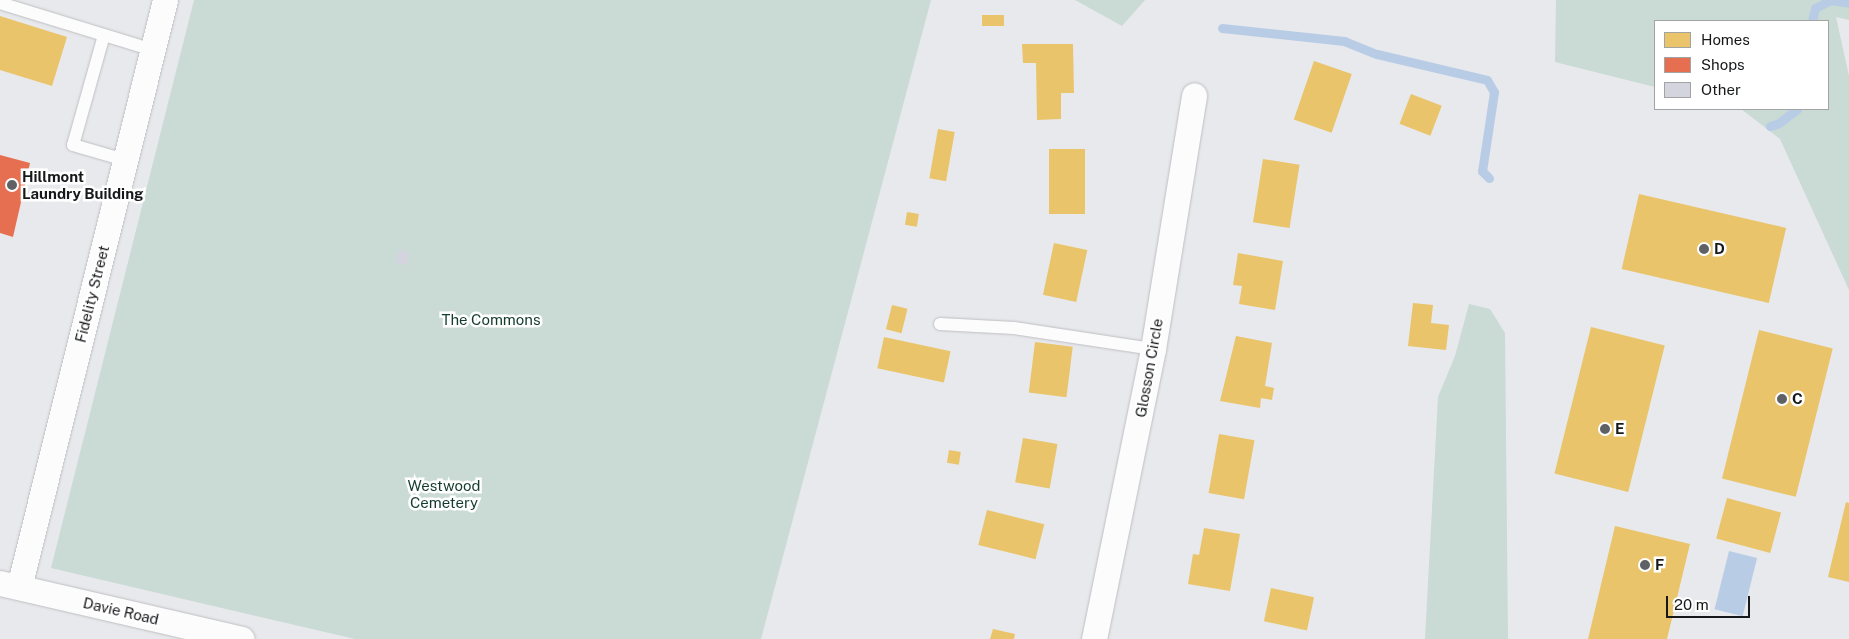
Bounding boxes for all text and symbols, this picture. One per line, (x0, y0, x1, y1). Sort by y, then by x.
legend (1654, 20, 1829, 110)
text: Homes (1701, 31, 1750, 48)
text: Shops (1701, 56, 1745, 73)
text: Other (1701, 81, 1741, 98)
place label: Hillmont Laundry Building (22, 167, 144, 202)
marker: Hillmont Laundry Building (6, 179, 18, 191)
place label: D (1714, 240, 1725, 258)
marker: D (1698, 243, 1710, 255)
street label: Fidelity Street (71, 244, 113, 344)
park label: The Commons (441, 311, 541, 329)
street label: Glosson Circle (1131, 317, 1167, 419)
place label: C (1792, 390, 1803, 408)
marker: C (1776, 393, 1788, 405)
place label: E (1615, 420, 1625, 438)
marker: E (1599, 423, 1611, 435)
park label: Westwood Cemetery (408, 476, 480, 511)
place label: F (1655, 556, 1664, 574)
marker: F (1639, 559, 1651, 571)
scale bar (1669, 586, 1753, 618)
street label: Davie Road (81, 594, 161, 628)
text: 20 m (1674, 596, 1709, 613)

